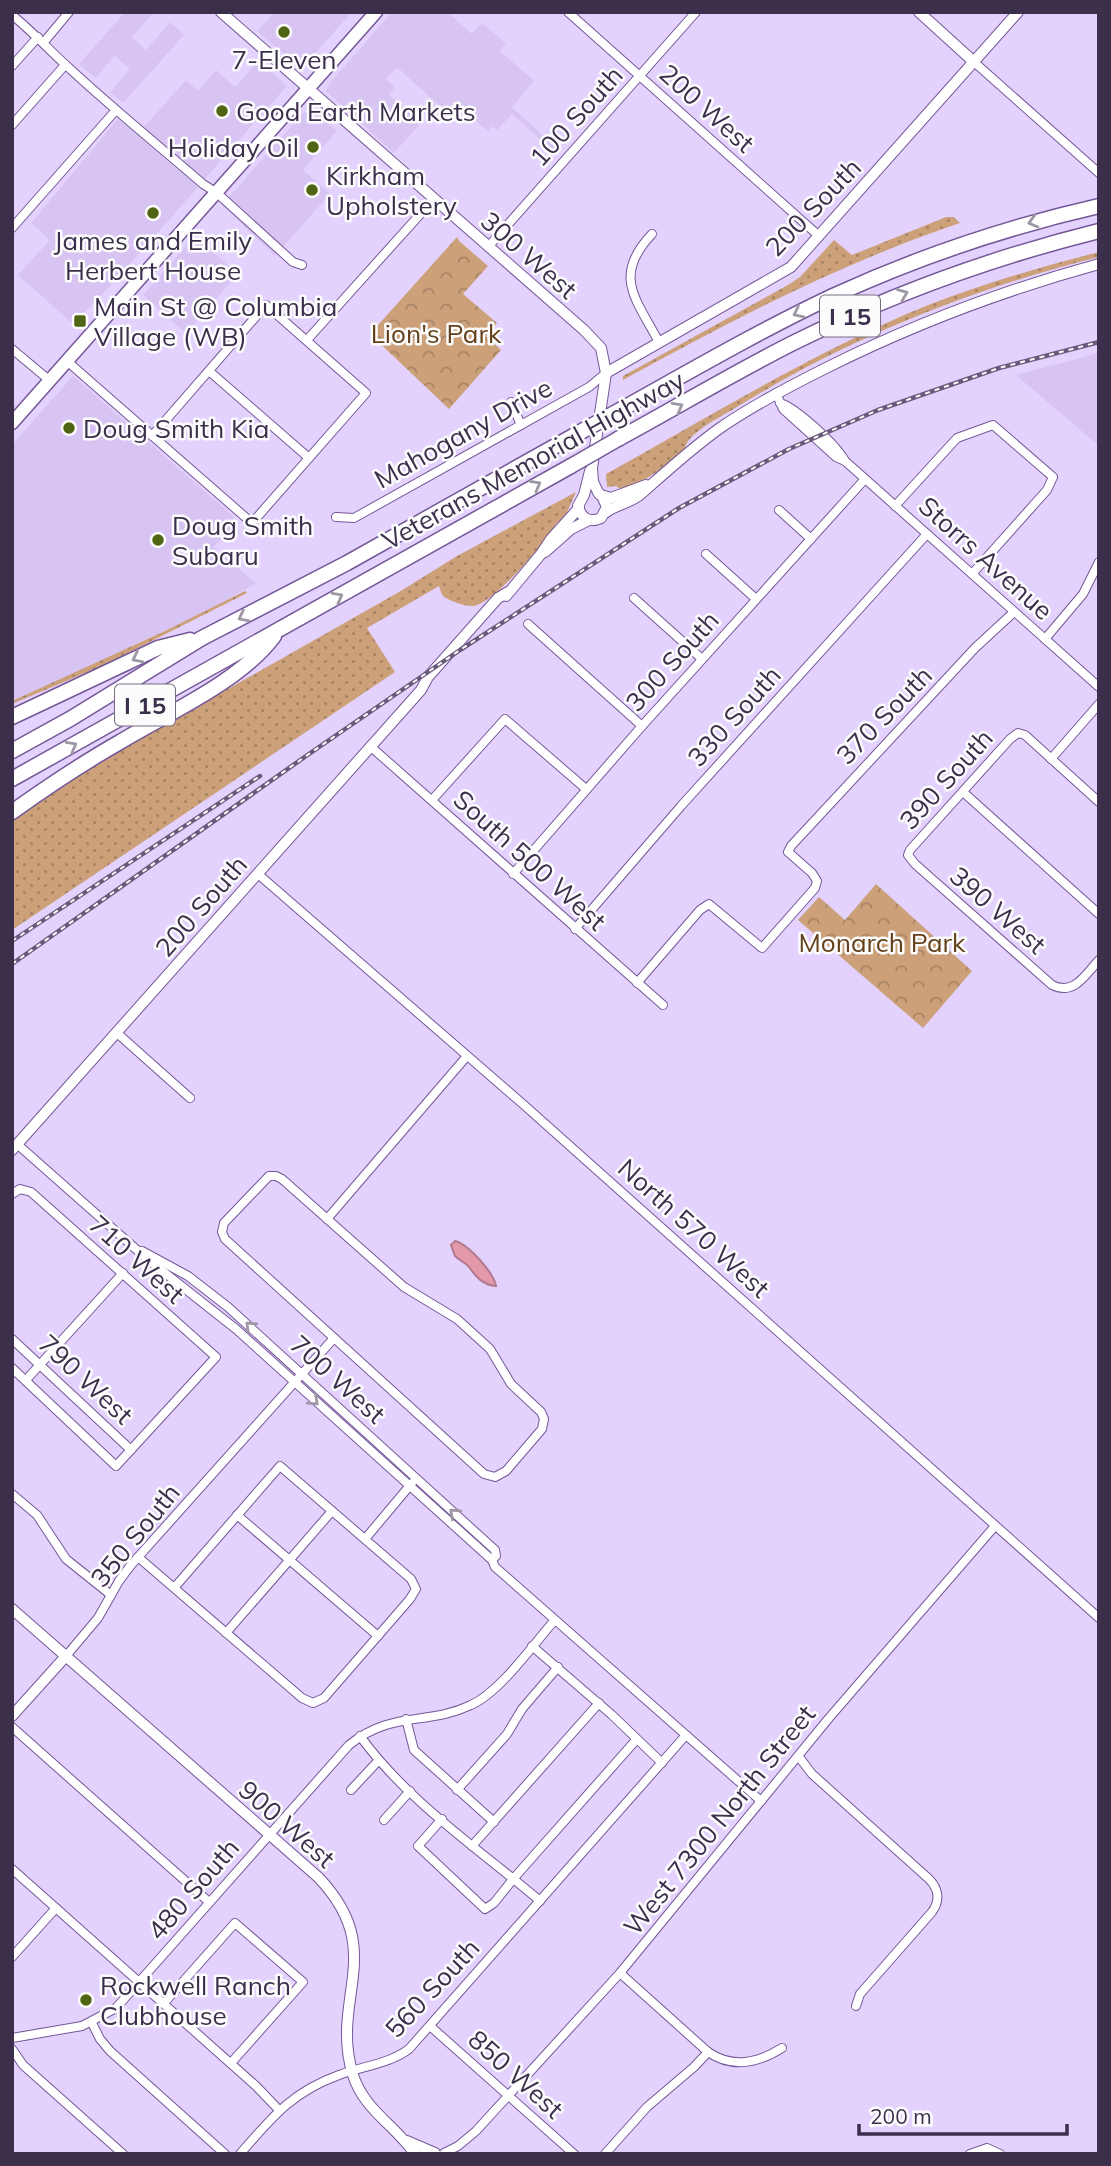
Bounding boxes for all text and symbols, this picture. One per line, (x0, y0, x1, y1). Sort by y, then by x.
marker: 7-Eleven (276, 24, 292, 40)
place label: 7-Eleven (231, 43, 337, 76)
street label: 200 West (652, 57, 762, 159)
street label: 100 South (522, 59, 630, 173)
place label: Good Earth Markets (236, 95, 476, 128)
marker: Good Earth Markets (214, 103, 230, 119)
place label: Holiday Oil (168, 131, 299, 164)
marker: Holiday Oil (305, 139, 321, 155)
street label: 200 South (758, 151, 868, 263)
place label: Kirkham Upholstery (326, 159, 457, 222)
marker: Kirkham Upholstery (304, 182, 320, 198)
street label: 300 West (474, 204, 584, 306)
marker: James and Emily Herbert House (145, 205, 161, 221)
one-way arrow (1027, 214, 1039, 229)
place label: James and Emily Herbert House (54, 224, 252, 287)
one-way arrow (896, 288, 908, 302)
place label: Main St @ Columbia Village (WB) (94, 290, 337, 353)
road number: I 15 (820, 296, 880, 337)
one-way arrow (793, 305, 805, 319)
marker: Main St @ Columbia Village (WB) (72, 313, 88, 329)
park label: Lion's Park (371, 317, 502, 350)
street label: Veterans Memorial Highway (376, 363, 690, 557)
street label: Mahogany Drive (369, 371, 557, 495)
one-way arrow (671, 402, 683, 415)
place label: Doug Smith Kia (83, 412, 269, 445)
marker: Doug Smith Kia (61, 420, 77, 436)
one-way arrow (529, 480, 542, 493)
street label: Storrs Avenue (912, 489, 1060, 627)
place label: Doug Smith Subaru (172, 509, 313, 572)
marker: Doug Smith Subaru (150, 532, 166, 548)
one-way arrow (330, 592, 343, 605)
street label: 300 South (618, 604, 726, 718)
one-way arrow (238, 608, 250, 622)
one-way arrow (132, 649, 144, 663)
street label: 330 South (680, 659, 788, 773)
street label: 370 South (829, 659, 939, 771)
road number: I 15 (115, 684, 175, 726)
street label: 390 South (892, 722, 1000, 836)
one-way arrow (65, 741, 77, 754)
street label: South 500 West (447, 783, 613, 937)
street label: 200 South (148, 848, 254, 964)
street label: 390 West (943, 859, 1053, 961)
park label: Monarch Park (799, 926, 966, 959)
street label: North 570 West (611, 1151, 777, 1305)
street label: 710 West (82, 1208, 192, 1310)
one-way arrow (245, 1322, 258, 1335)
street label: 790 West (32, 1327, 140, 1431)
street label: 700 West (283, 1328, 393, 1430)
one-way arrow (306, 1393, 319, 1405)
street label: 350 South (83, 1476, 187, 1594)
one-way arrow (449, 1508, 462, 1521)
street label: West 7300 North Street (616, 1698, 822, 1942)
street label: 900 West (232, 1773, 342, 1875)
street label: 480 South (140, 1831, 246, 1947)
street label: 560 South (378, 1931, 486, 2045)
place label: Rockwell Ranch Clubhouse (100, 1969, 291, 2032)
marker: Rockwell Ranch Clubhouse (78, 1992, 94, 2008)
street label: 850 West (461, 2023, 571, 2125)
scale bar (859, 2092, 1067, 2136)
text: 200 m (870, 2103, 932, 2129)

